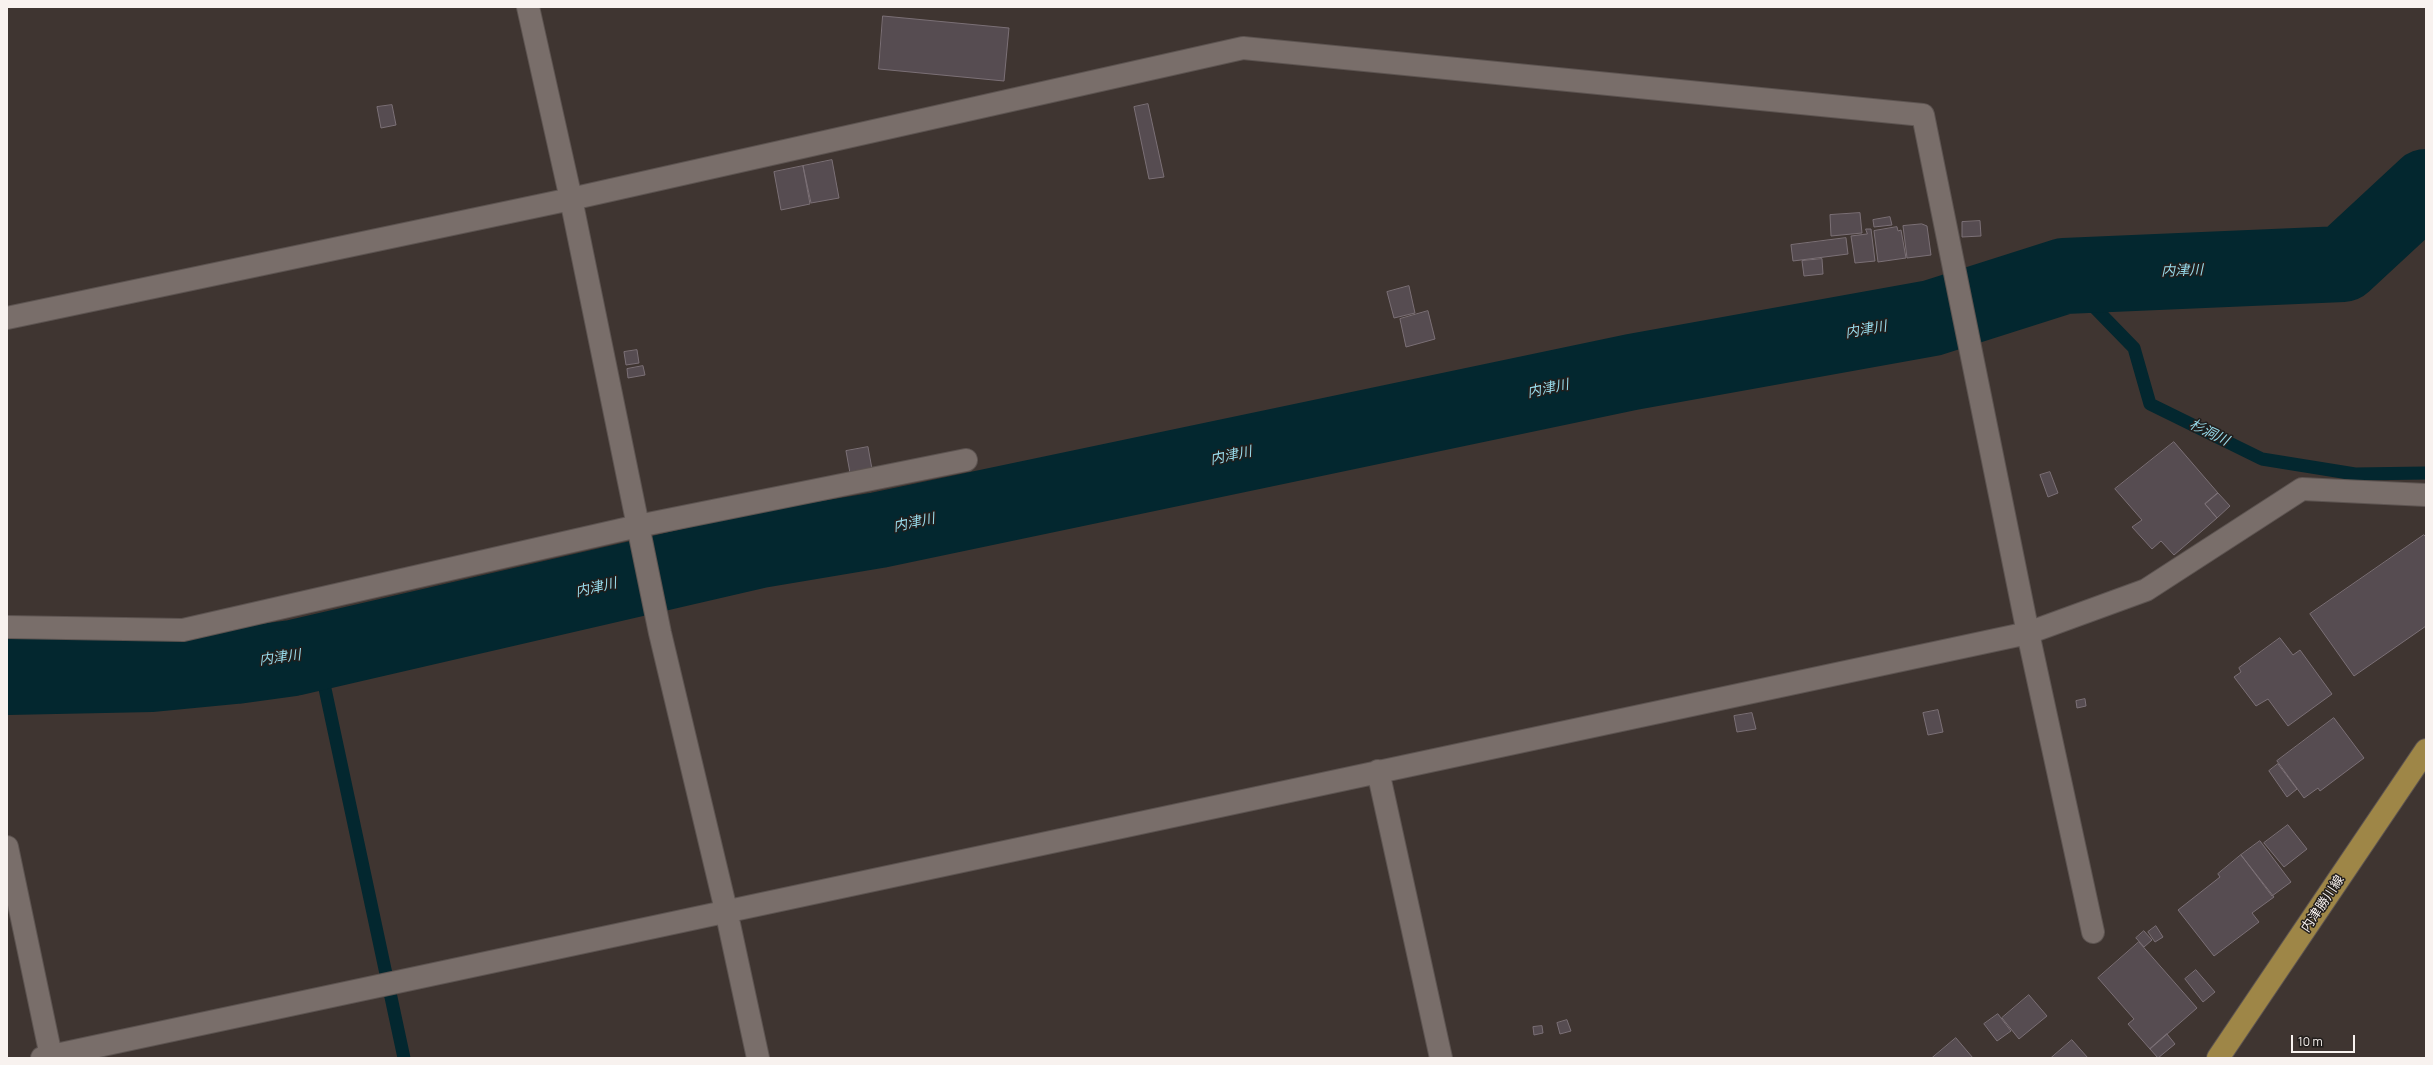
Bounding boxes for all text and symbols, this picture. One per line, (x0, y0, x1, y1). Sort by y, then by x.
water label: 内津川 (2161, 262, 2203, 280)
water label: 内津川 (1844, 318, 1888, 342)
water label: 内津川 (1526, 376, 1570, 402)
water label: 杉洞川 (2186, 416, 2232, 450)
water label: 内津川 (1209, 443, 1253, 469)
water label: 内津川 (892, 510, 936, 536)
water label: 内津川 (574, 575, 618, 601)
water label: 内津川 (258, 647, 302, 669)
street label: 内津勝川線 (2298, 873, 2348, 935)
scale bar (2293, 1027, 2357, 1053)
text: 10 m (2298, 1033, 2323, 1050)

